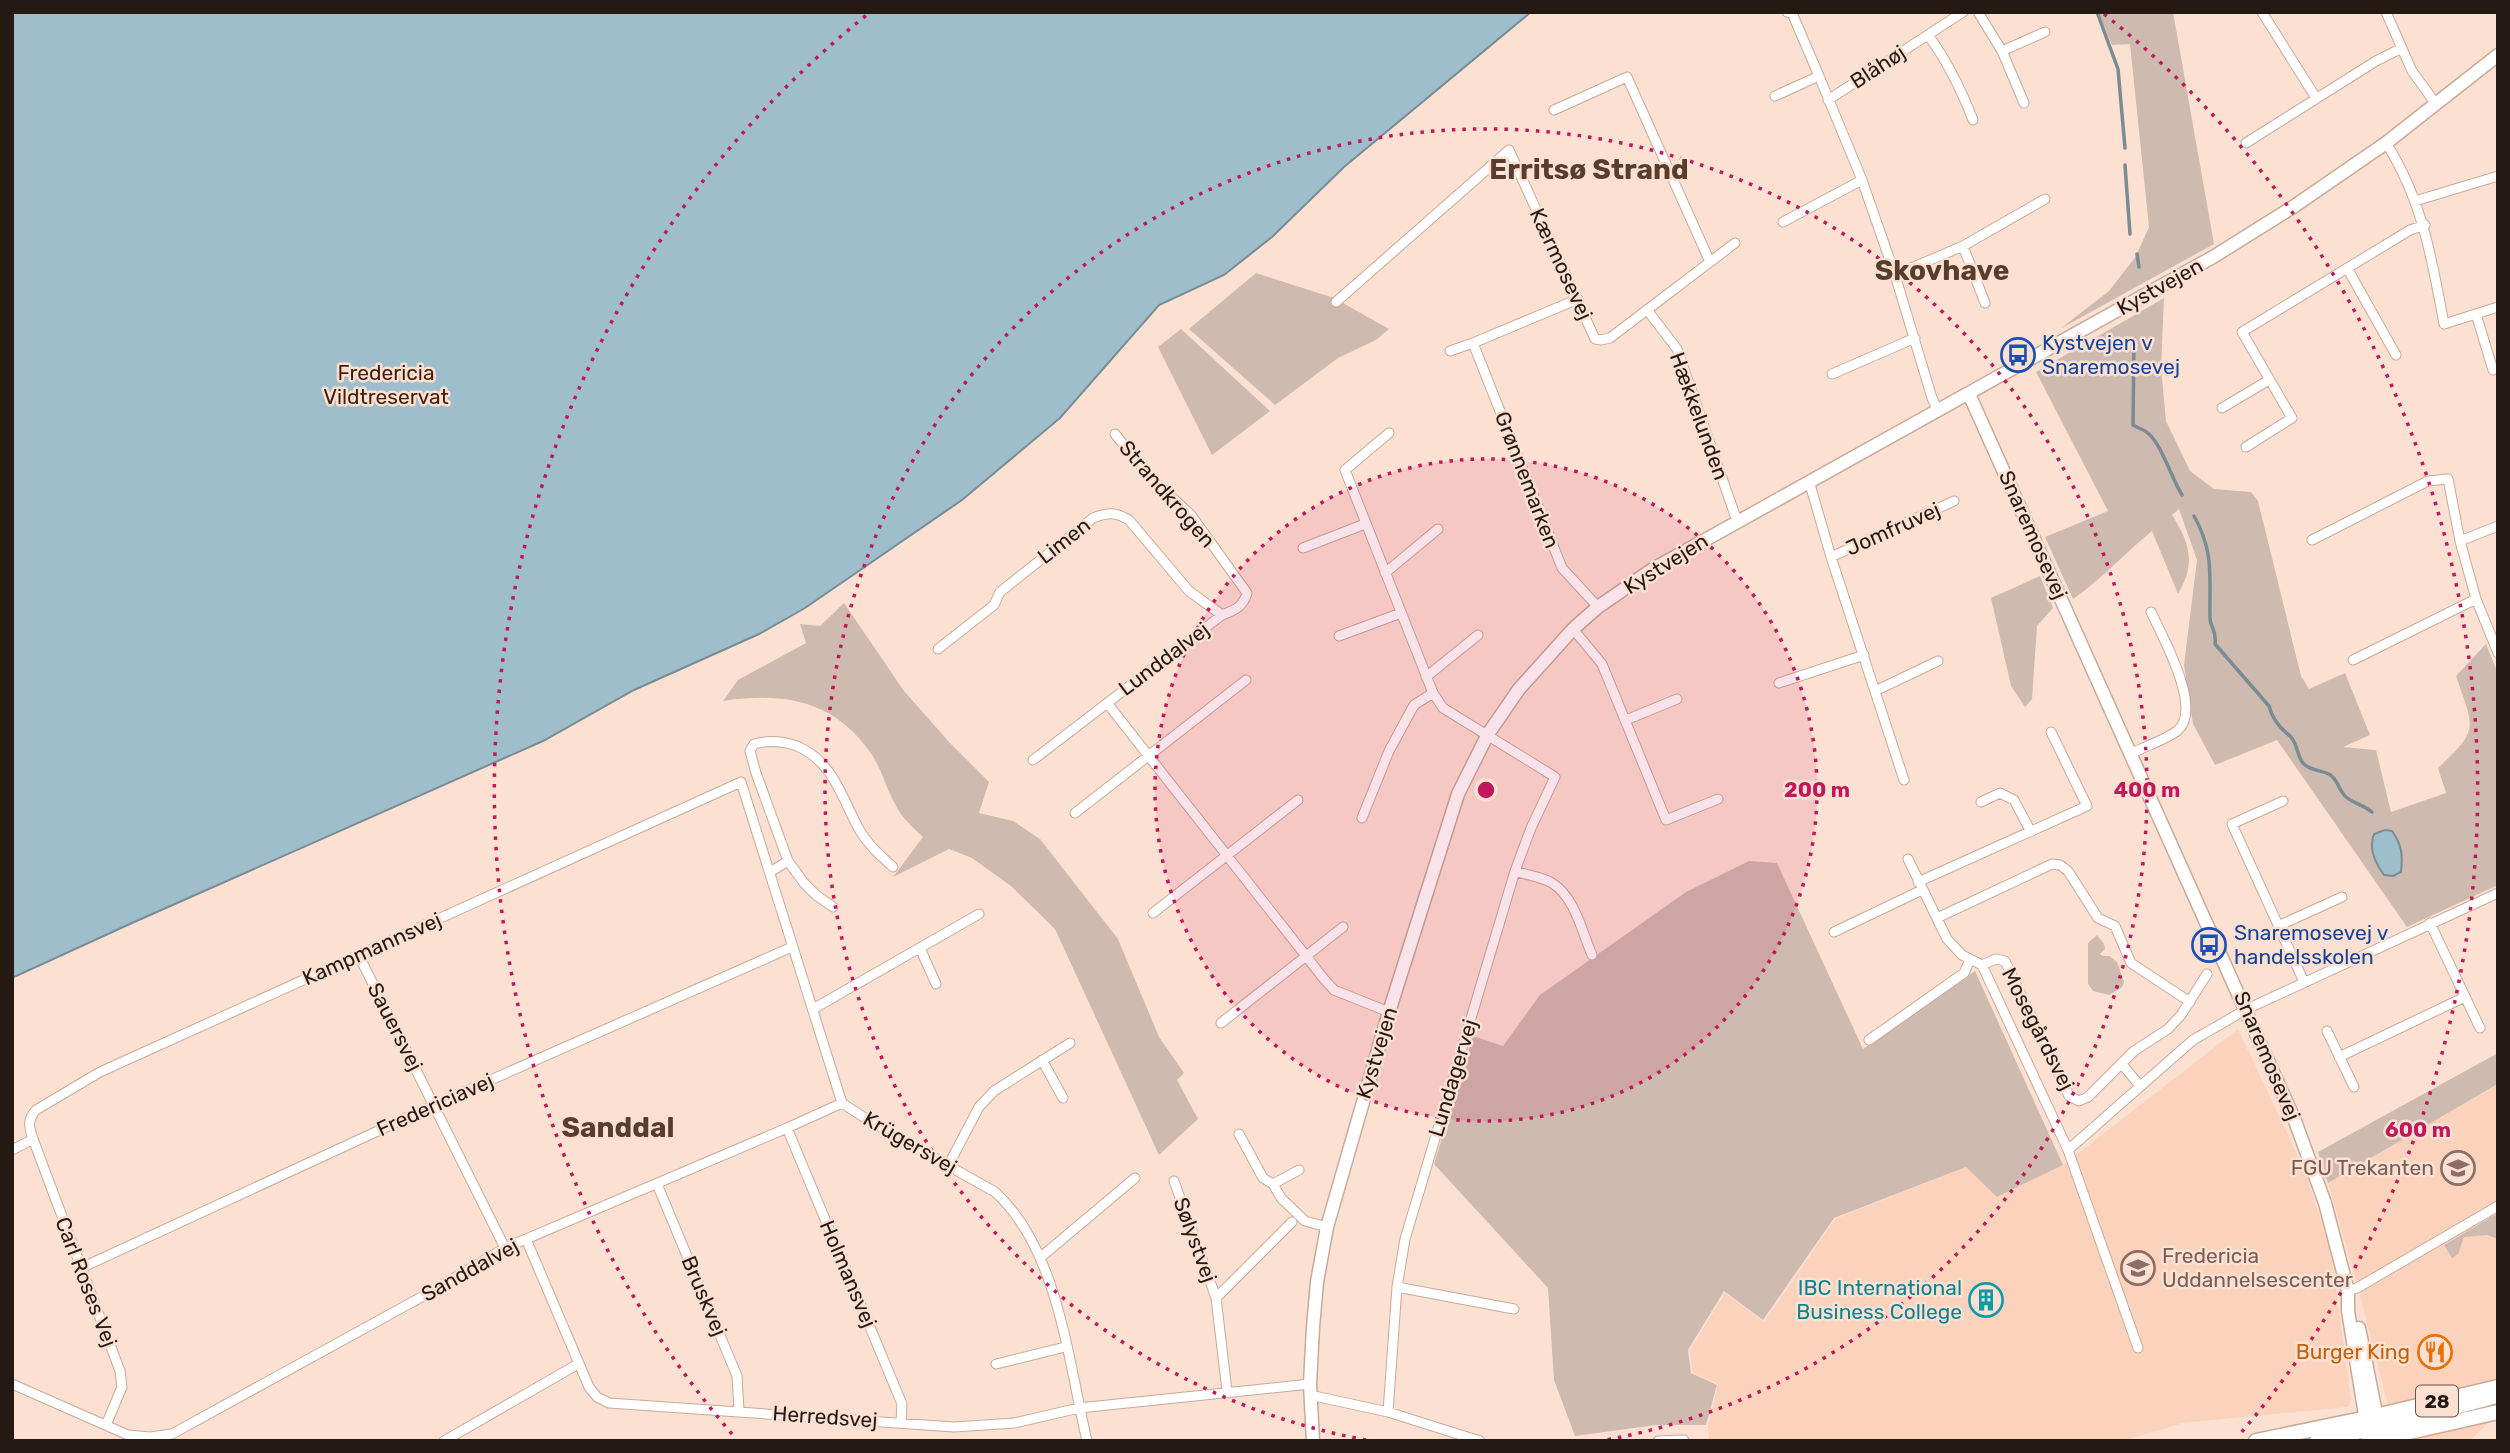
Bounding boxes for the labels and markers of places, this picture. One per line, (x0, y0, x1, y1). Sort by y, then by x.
place label: Kystvejen v Snaremosevej (2042, 330, 2180, 379)
bus stop icon: Kystvejen v Snaremosevej (1999, 336, 2037, 374)
centre of rings (1474, 778, 1498, 802)
place label: Snaremosevej v handelsskolen (2234, 920, 2388, 969)
bus stop icon: Snaremosevej v handelsskolen (2190, 926, 2228, 964)
school or university icon: FGU Trekanten (2439, 1149, 2477, 1187)
place label: FGU Trekanten (2291, 1155, 2434, 1180)
place label: Fredericia Uddannelsescenter (2162, 1243, 2353, 1292)
school or university icon: Fredericia Uddannelsescenter (2119, 1249, 2157, 1287)
place label: IBC International Business College (1796, 1275, 1962, 1324)
building icon: IBC International Business College (1967, 1281, 2005, 1319)
restaurant icon: Burger King (2416, 1333, 2454, 1371)
place label: Burger King (2296, 1339, 2410, 1364)

